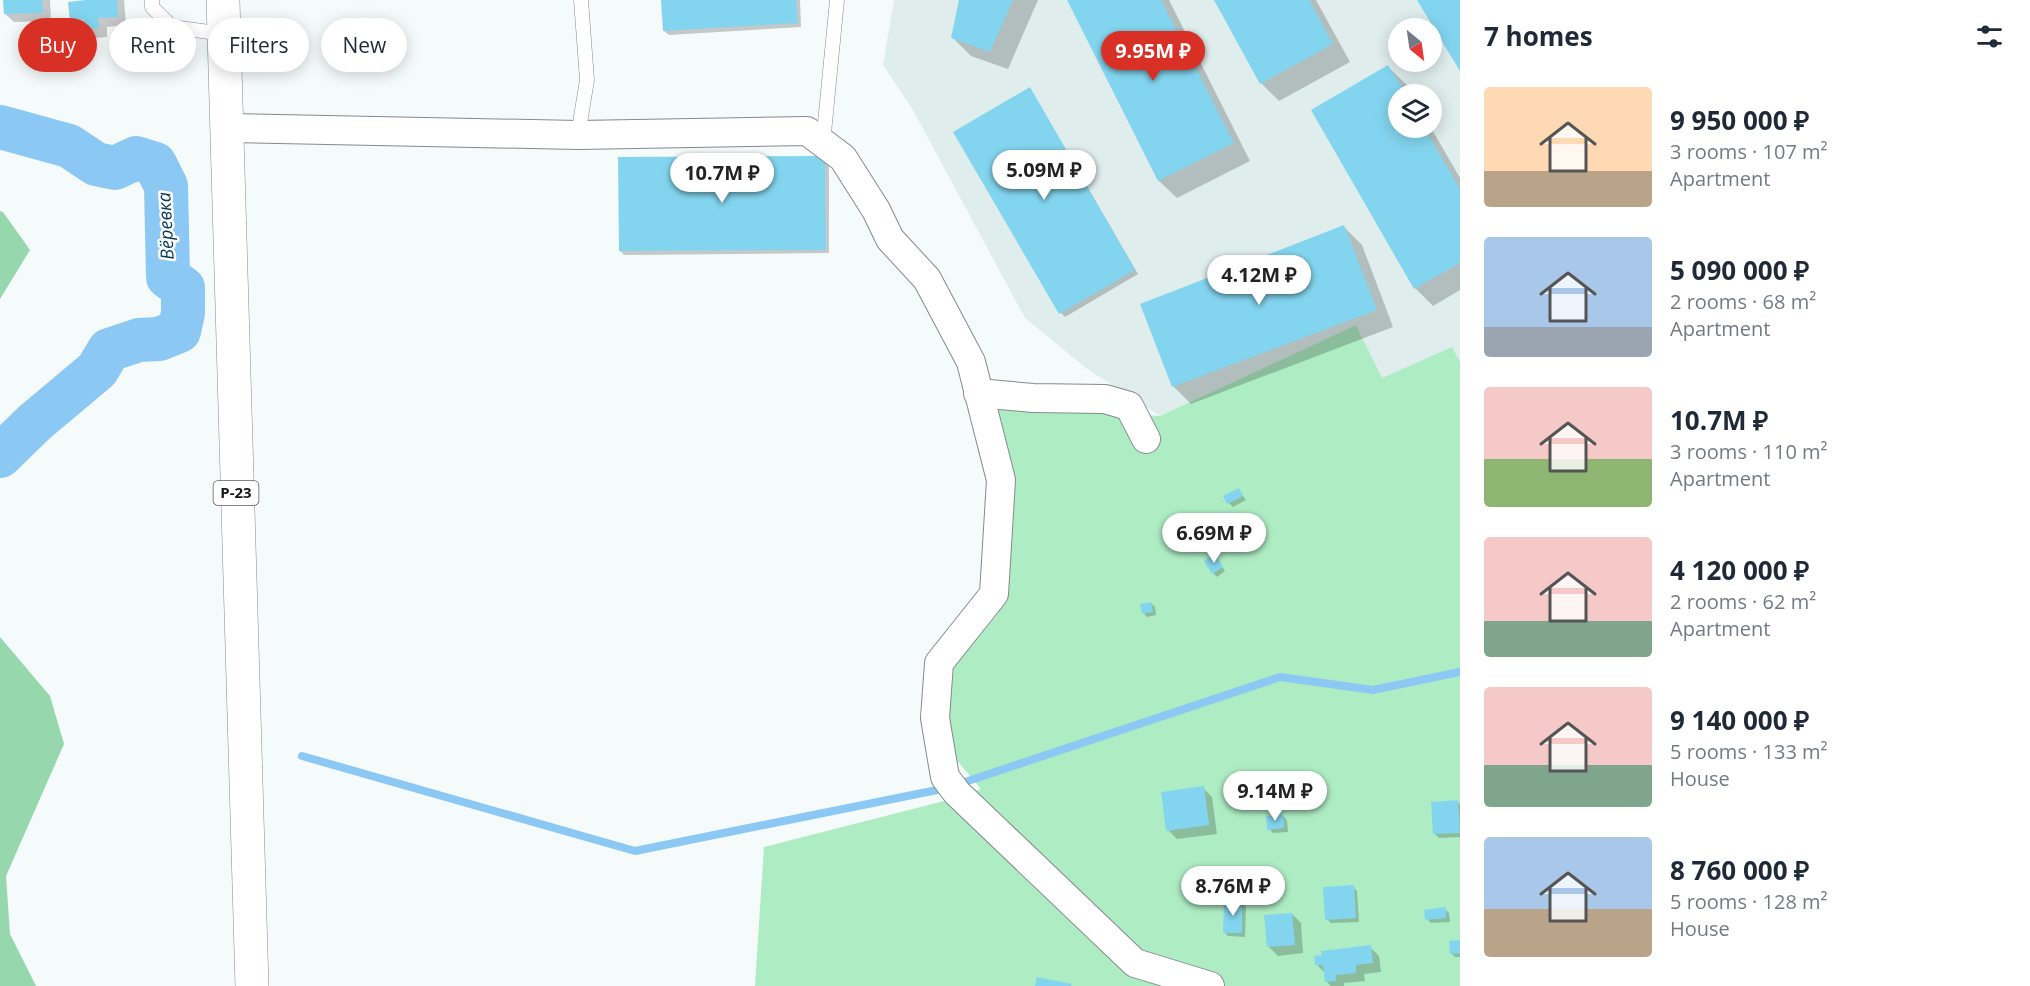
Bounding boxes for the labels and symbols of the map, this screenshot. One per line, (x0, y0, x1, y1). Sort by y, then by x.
north arrow (1388, 18, 1442, 72)
pin: 9.95M ₽ (1098, 31, 1208, 82)
pin: 5.09M ₽ (989, 150, 1099, 201)
pin: 10.7M ₽ (667, 153, 777, 204)
water label: Вёревка (151, 192, 179, 260)
pin: 4.12M ₽ (1204, 255, 1314, 306)
road number: Р-23 (214, 481, 258, 505)
pin: 6.69M ₽ (1159, 513, 1269, 564)
pin: 9.14M ₽ (1220, 771, 1330, 822)
pin: 8.76M ₽ (1178, 866, 1288, 917)

